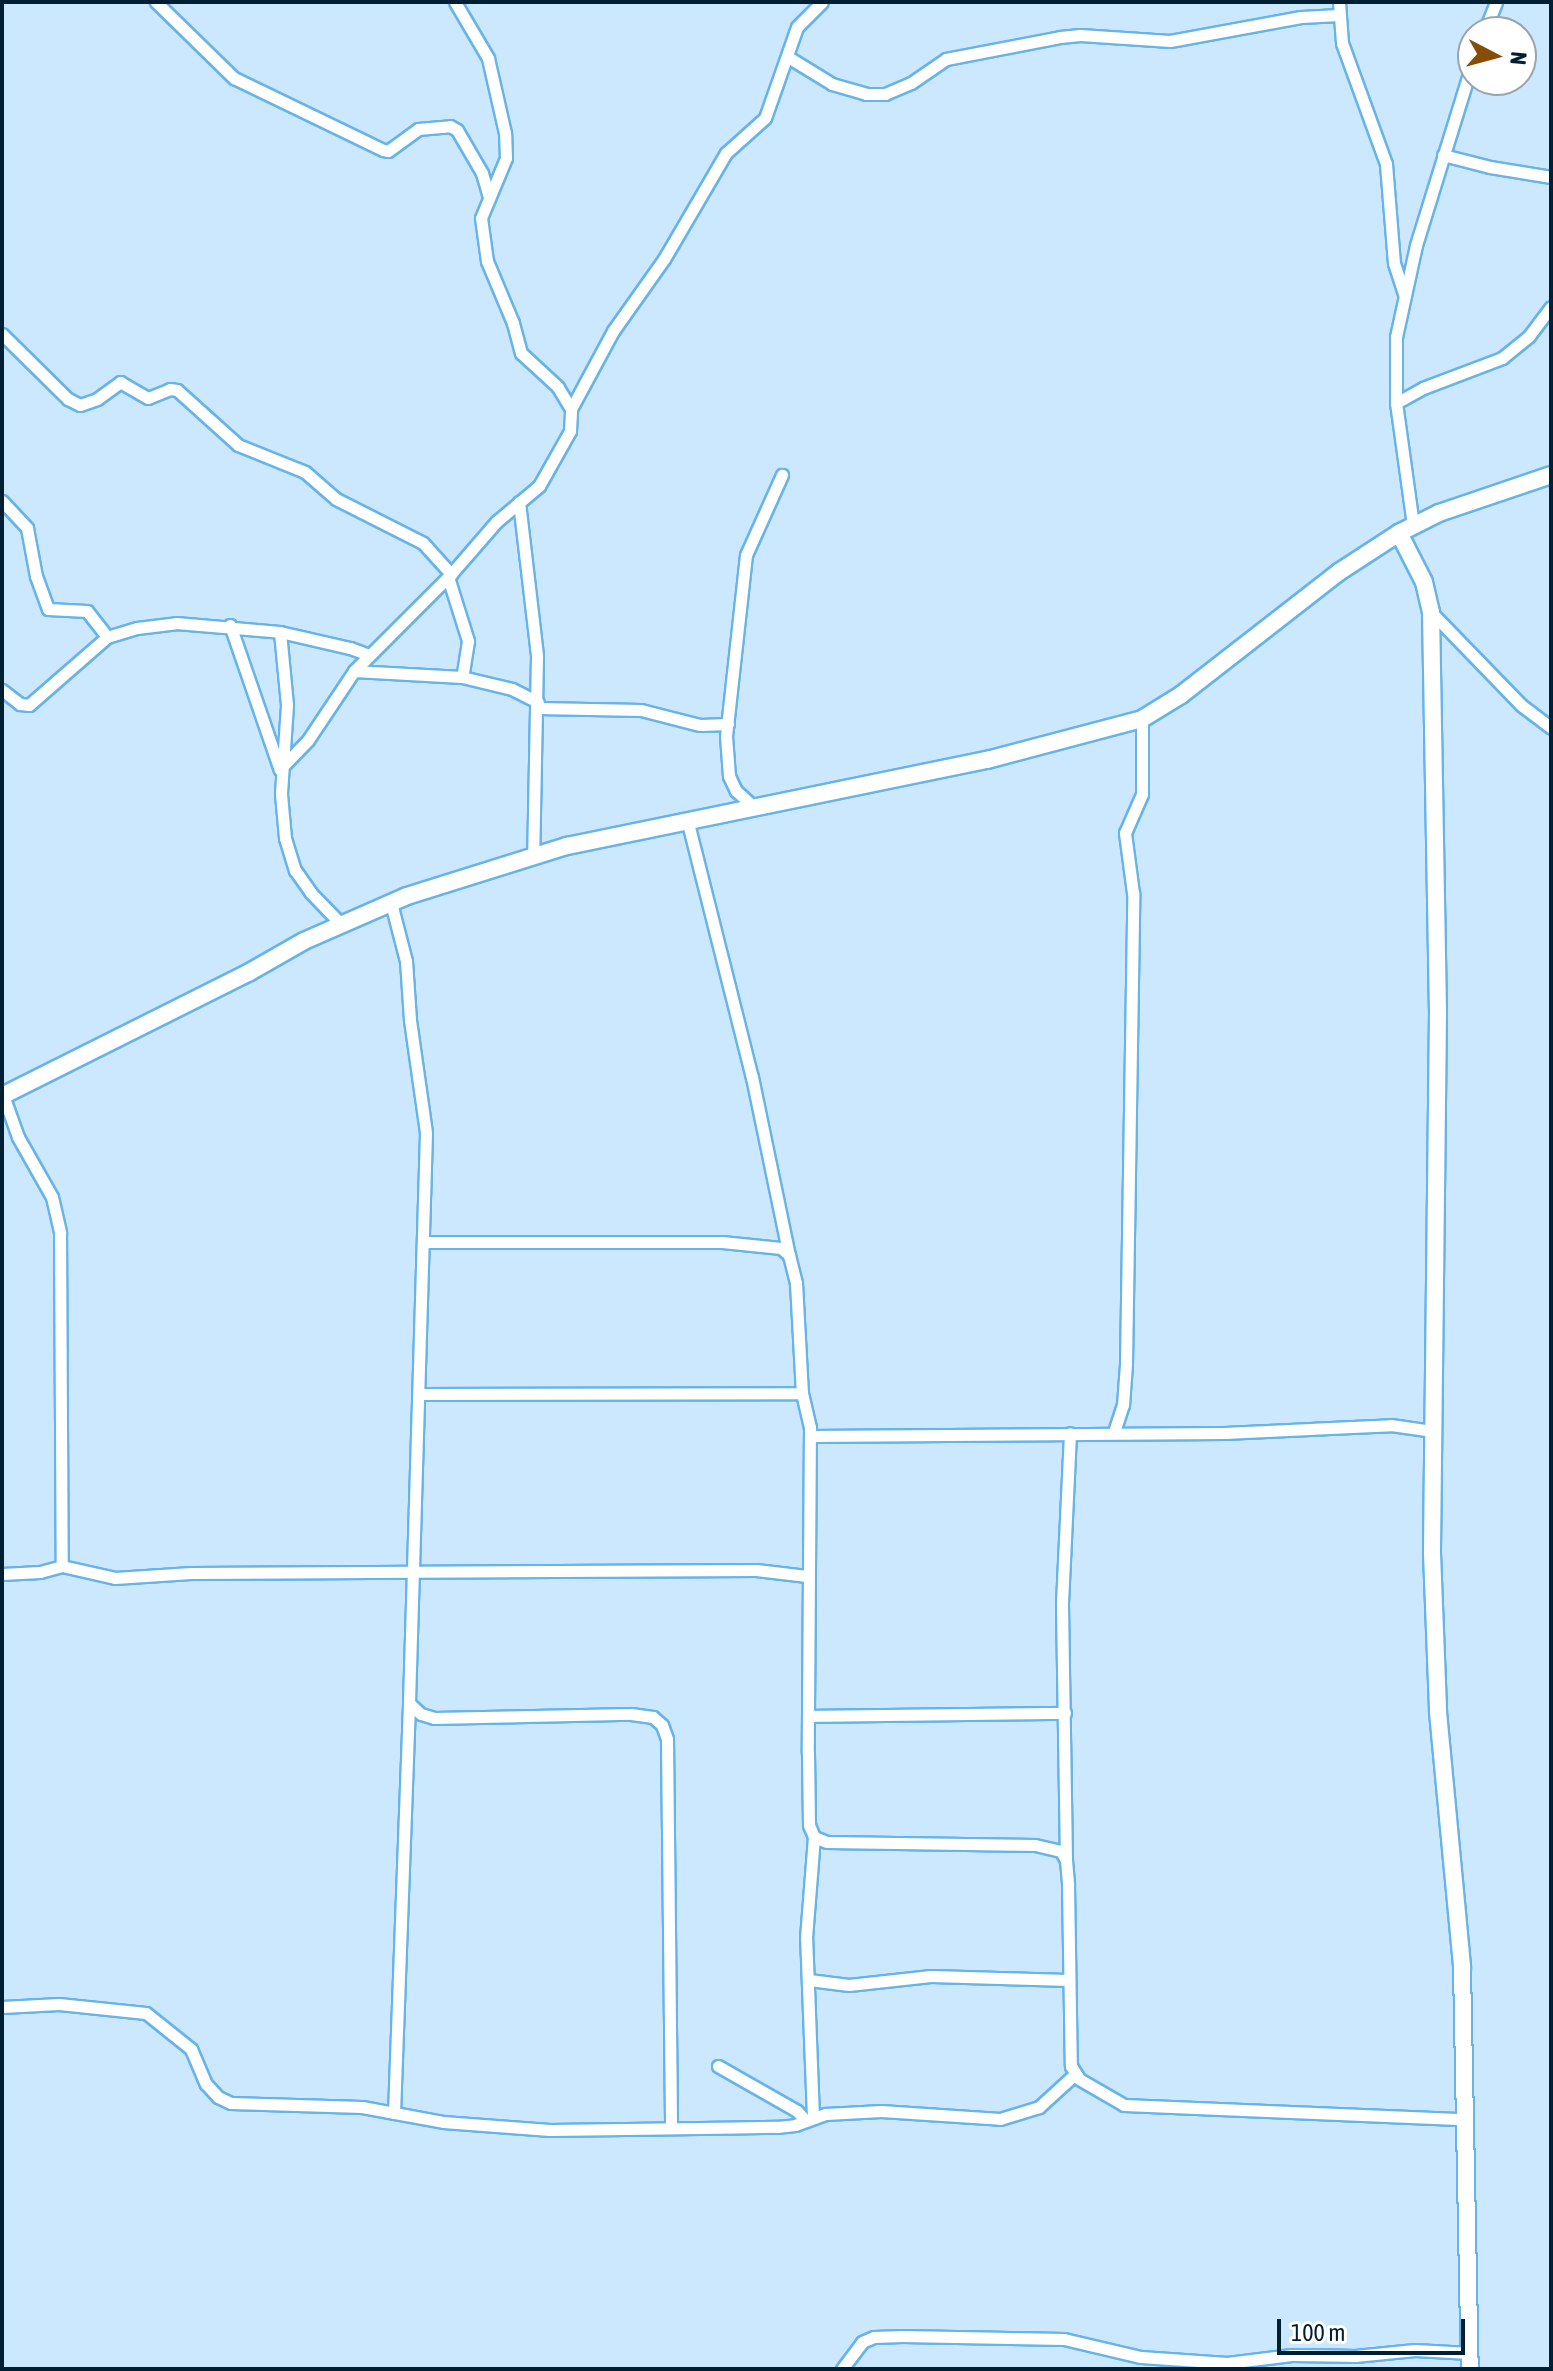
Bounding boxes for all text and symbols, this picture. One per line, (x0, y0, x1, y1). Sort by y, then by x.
north arrow (1457, 16, 1537, 96)
text: N (1505, 50, 1532, 66)
scale bar (1281, 2303, 1469, 2353)
text: 100 m (1291, 2319, 1345, 2346)

